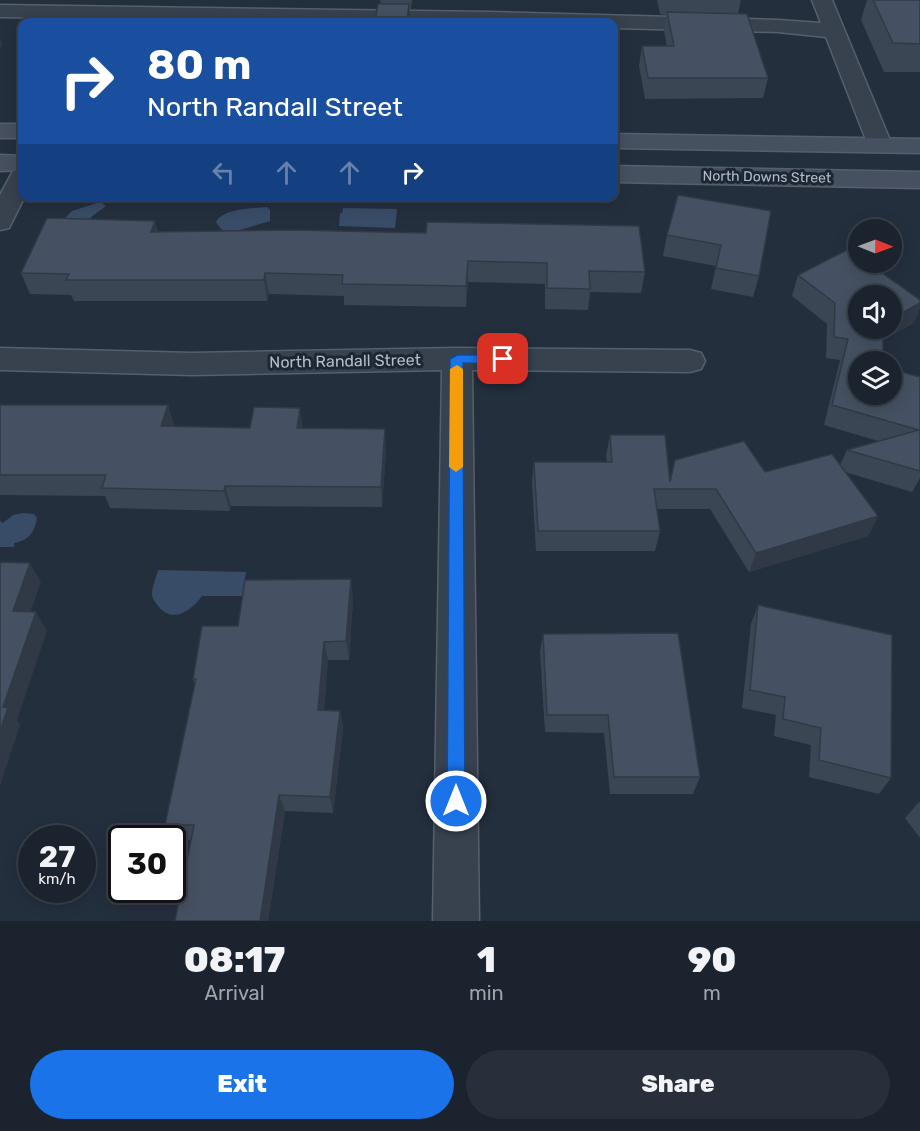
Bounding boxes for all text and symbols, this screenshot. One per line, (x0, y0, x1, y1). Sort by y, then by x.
text: 80 m (147, 40, 251, 90)
icon: right (48, 42, 126, 120)
text: North Randall Street (147, 91, 403, 123)
icon: left (207, 156, 240, 189)
icon: ahead (270, 156, 303, 189)
icon: ahead (333, 156, 366, 189)
icon: right (396, 156, 429, 189)
street label: North Downs Street (702, 167, 832, 187)
north arrow (848, 219, 902, 273)
map controls (848, 219, 902, 405)
button: sound (848, 285, 902, 339)
pin (477, 333, 528, 384)
icon: arrive (486, 342, 519, 375)
street label: North Randall Street (269, 350, 421, 372)
button: layers (848, 351, 902, 405)
position arrow (424, 769, 488, 833)
speed limit sign: 30 (108, 825, 186, 903)
text: 27 (39, 839, 75, 875)
text: km/h (38, 870, 76, 888)
text: 08:17 (184, 938, 285, 981)
text: 1 (477, 938, 496, 981)
text: 90 (687, 938, 736, 981)
text: Arrival (204, 981, 265, 1005)
text: min (469, 981, 504, 1005)
text: m (703, 981, 721, 1005)
button: Exit (30, 1050, 454, 1119)
button: Share (466, 1050, 890, 1119)

